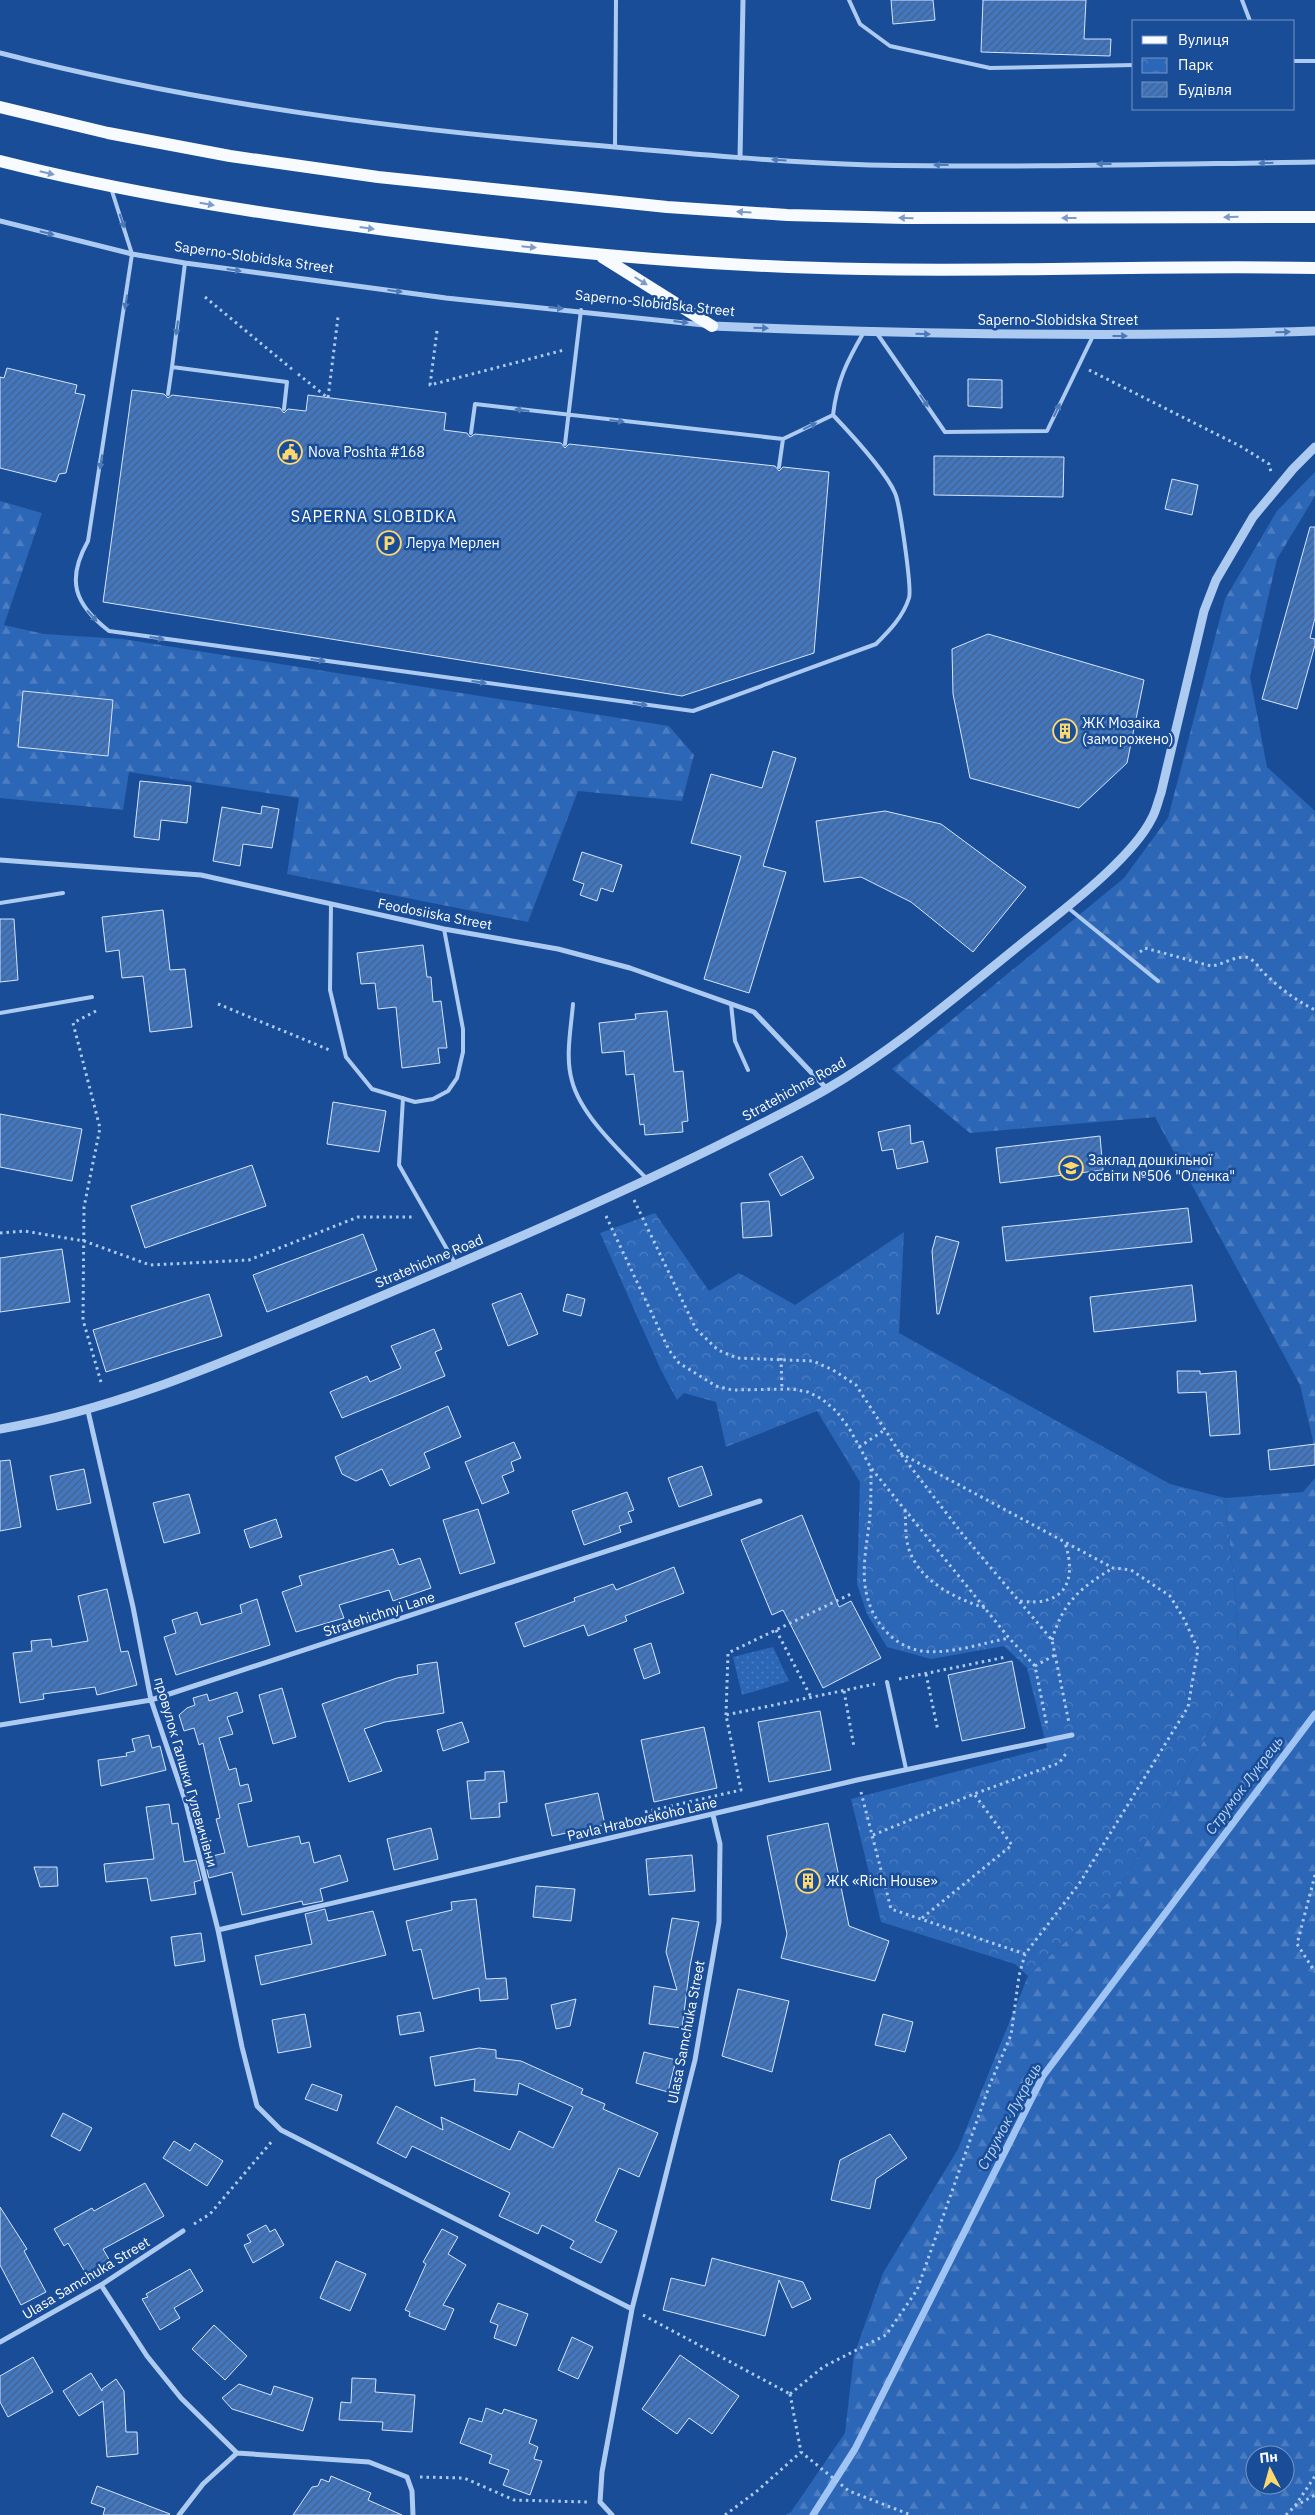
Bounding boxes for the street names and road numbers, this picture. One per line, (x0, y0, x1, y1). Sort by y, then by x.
street label: Saperno-Slobidska Street (173, 237, 335, 277)
street label: Saperno-Slobidska Street (574, 286, 736, 320)
street label: Saperno-Slobidska Street (978, 311, 1138, 329)
street label: Feodosiiska Street (376, 894, 494, 934)
street label: Stratehichne Road (739, 1053, 849, 1125)
street label: Stratehichne Road (372, 1230, 486, 1292)
street label: Stratehichnyi Lane (321, 1587, 437, 1641)
street label: провулок Галшки Гулевичівни (150, 1675, 222, 1869)
street label: Pavla Hrabovskoho Lane (565, 1793, 719, 1845)
street label: Ulasa Samchuka Street (663, 1959, 709, 2105)
street label: Ulasa Samchuka Street (19, 2233, 153, 2323)

